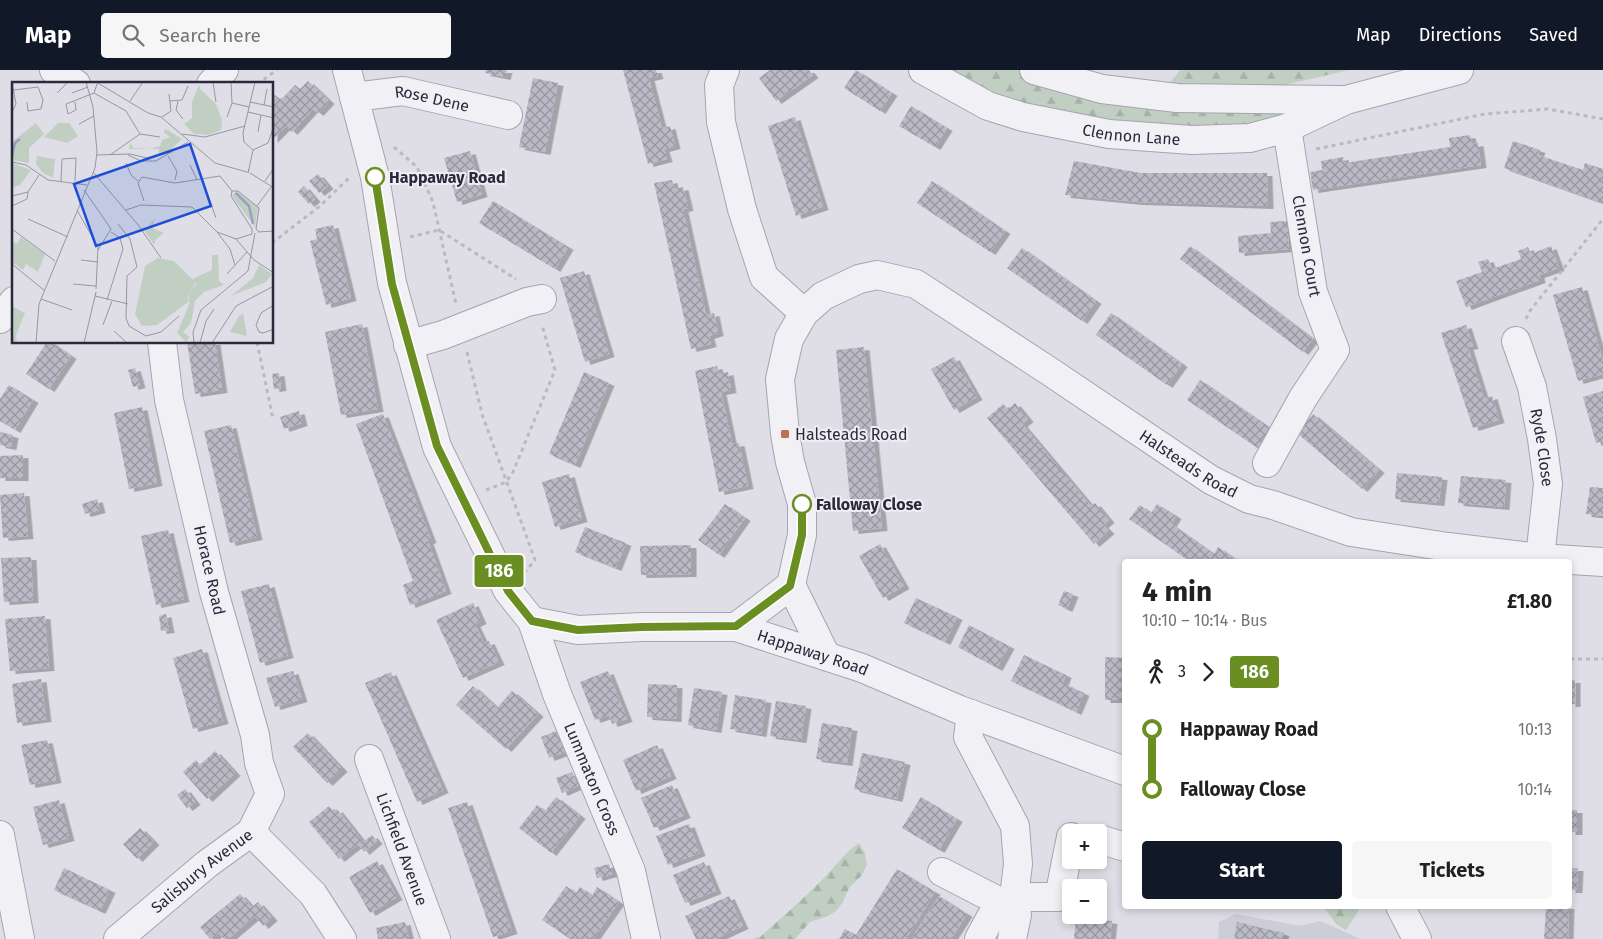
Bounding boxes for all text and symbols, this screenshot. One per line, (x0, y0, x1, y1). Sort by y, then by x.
search box (101, 13, 451, 58)
text: Map (25, 21, 71, 49)
icon: search (119, 21, 147, 49)
text: Search here (159, 24, 261, 47)
text: Map (1356, 24, 1391, 46)
text: Directions (1419, 24, 1501, 46)
text: Saved (1529, 24, 1578, 46)
inset map (12, 82, 274, 344)
street label: Rose Dene (393, 82, 471, 116)
street label: Clennon Lane (1081, 120, 1181, 149)
marker: Happaway Road (365, 167, 385, 187)
place label: Happaway Road (389, 168, 506, 187)
street label: Clennon Court (1288, 194, 1325, 299)
street label: Ryde Close (1526, 407, 1557, 488)
place label: Halsteads Road (795, 425, 908, 444)
street label: Halsteads Road (1136, 426, 1241, 502)
marker: Halsteads Road (779, 428, 791, 440)
marker: Falloway Close (792, 494, 812, 514)
place label: Falloway Close (816, 495, 922, 514)
street label: Horace Road (190, 523, 229, 617)
line badge: 186 (470, 555, 528, 587)
text: 186 (485, 560, 513, 582)
text: 4 min (1142, 575, 1212, 608)
text: £1.80 (1507, 590, 1552, 613)
text: 10:10 – 10:14 · Bus (1142, 611, 1267, 630)
street label: Happaway Road (755, 626, 872, 680)
icon: walk (1142, 658, 1170, 686)
icon: forward (1194, 658, 1222, 686)
text: 186 (1240, 661, 1269, 683)
text: 3 (1178, 662, 1186, 681)
text: Happaway Road (1180, 718, 1318, 741)
street label: Lummaton Cross (560, 720, 624, 838)
text: 10:13 (1518, 720, 1552, 739)
text: Falloway Close (1180, 778, 1306, 801)
text: 10:14 (1518, 780, 1552, 799)
street label: Lichfield Avenue (372, 790, 432, 908)
map controls (1062, 824, 1107, 924)
button: + (1062, 824, 1107, 869)
street label: Salisbury Avenue (147, 825, 256, 917)
button: Start (1142, 841, 1342, 899)
button: Tickets (1352, 841, 1552, 899)
button: − (1062, 879, 1107, 924)

